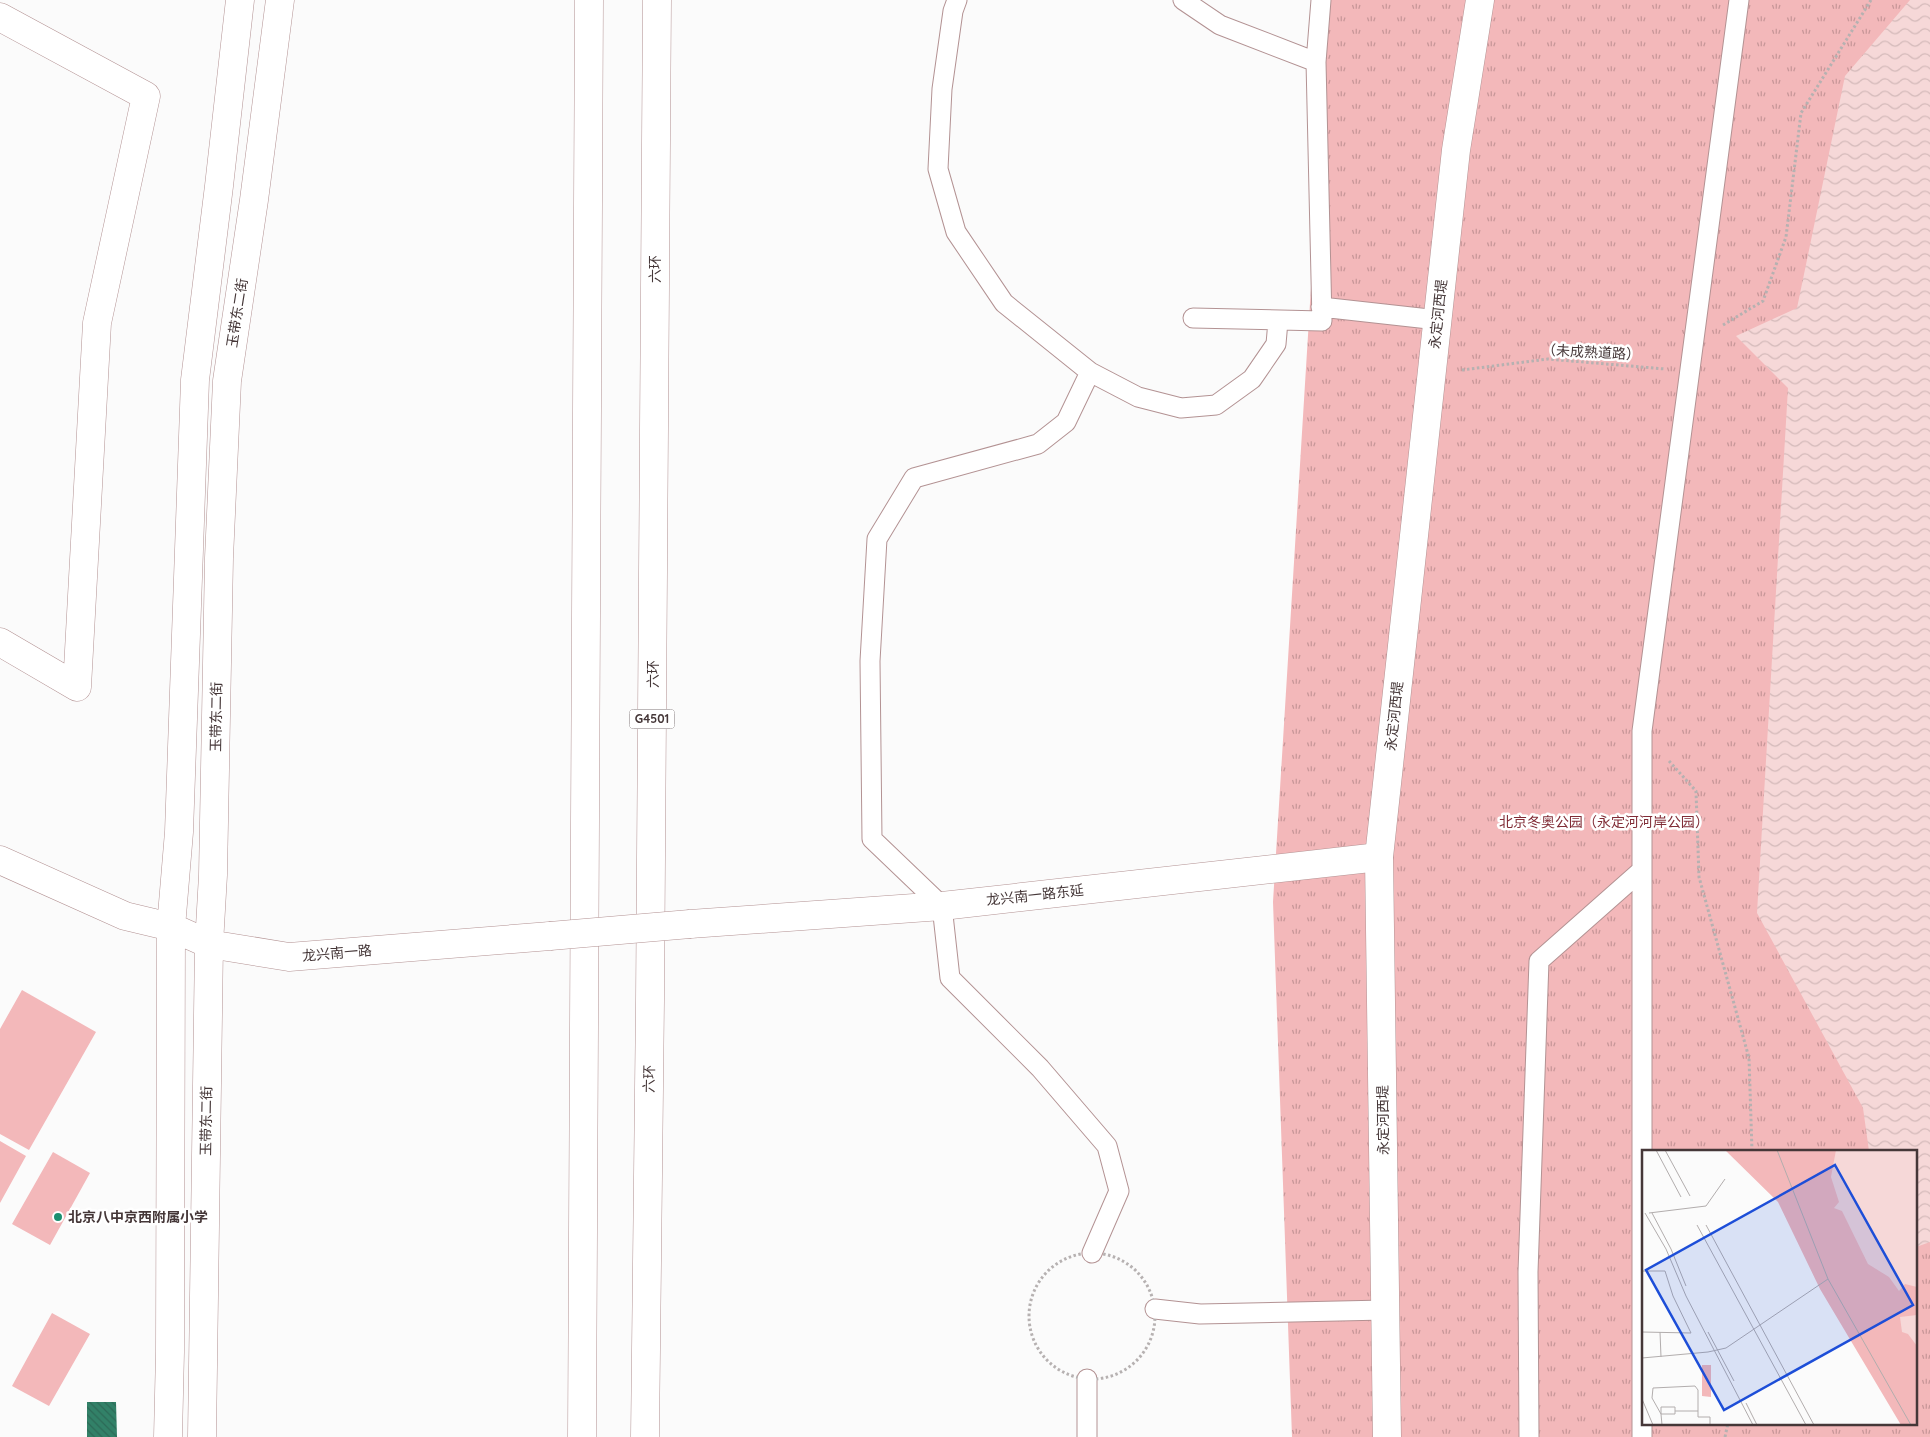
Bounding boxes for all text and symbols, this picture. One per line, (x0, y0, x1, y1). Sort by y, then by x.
street label: 六环 (646, 255, 664, 283)
street label: 玉带东二街 (223, 277, 251, 349)
street label: 永定河西堤 (1425, 278, 1451, 350)
street label: （未成熟道路） (1542, 340, 1640, 364)
street label: 六环 (644, 660, 662, 688)
street label: 永定河西堤 (1381, 680, 1407, 752)
street label: 玉带东二街 (206, 682, 226, 752)
road number: G4501 (630, 710, 674, 729)
park label: 北京冬奥公园（永定河河岸公园） (1499, 813, 1709, 831)
street label: 龙兴南一路东延 (985, 881, 1085, 909)
street label: 龙兴南一路 (301, 941, 373, 965)
street label: 六环 (640, 1065, 658, 1093)
street label: 永定河西堤 (1373, 1085, 1393, 1155)
street label: 玉带东二街 (196, 1086, 216, 1156)
inset map (1642, 1150, 1918, 1424)
place label: 北京八中京西附属小学 (68, 1208, 208, 1226)
marker: 北京八中京西附属小学 (52, 1211, 64, 1223)

